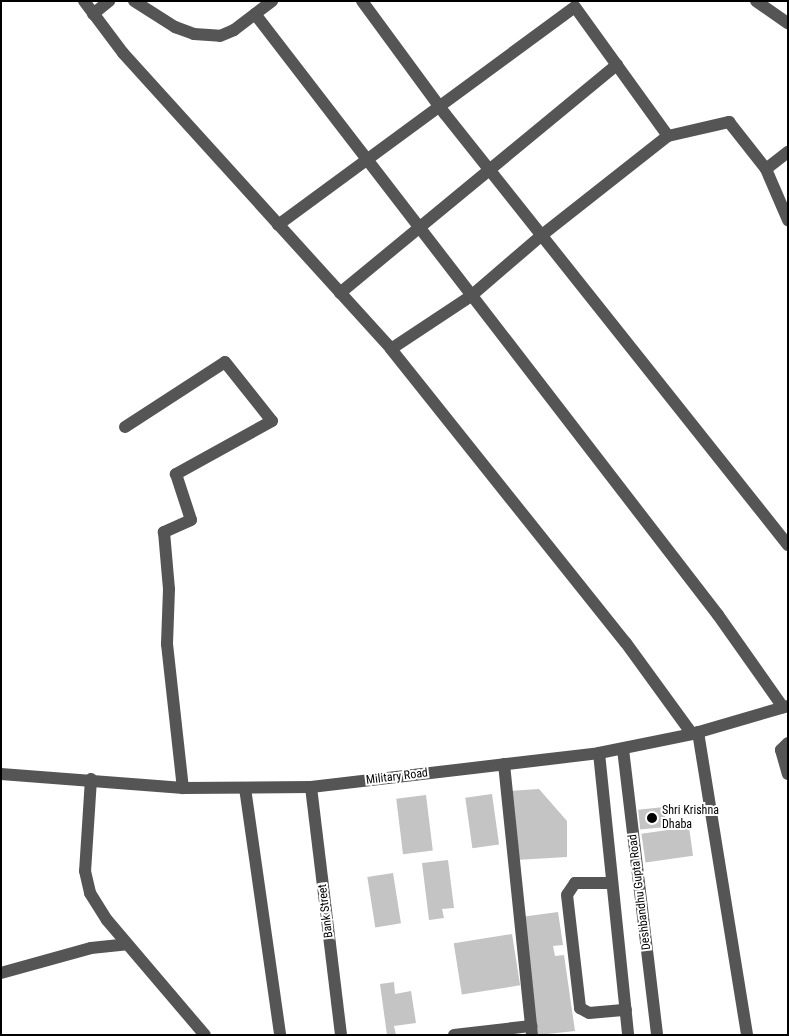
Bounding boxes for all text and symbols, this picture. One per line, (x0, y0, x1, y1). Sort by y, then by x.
street label: Military Road (365, 766, 429, 788)
place label: Shri Krishna Dhaba (662, 804, 719, 832)
marker: Shri Krishna Dhaba (646, 812, 658, 824)
street label: Deshbandhu Gupta Road (626, 833, 654, 951)
street label: Bank Street (316, 883, 336, 939)

